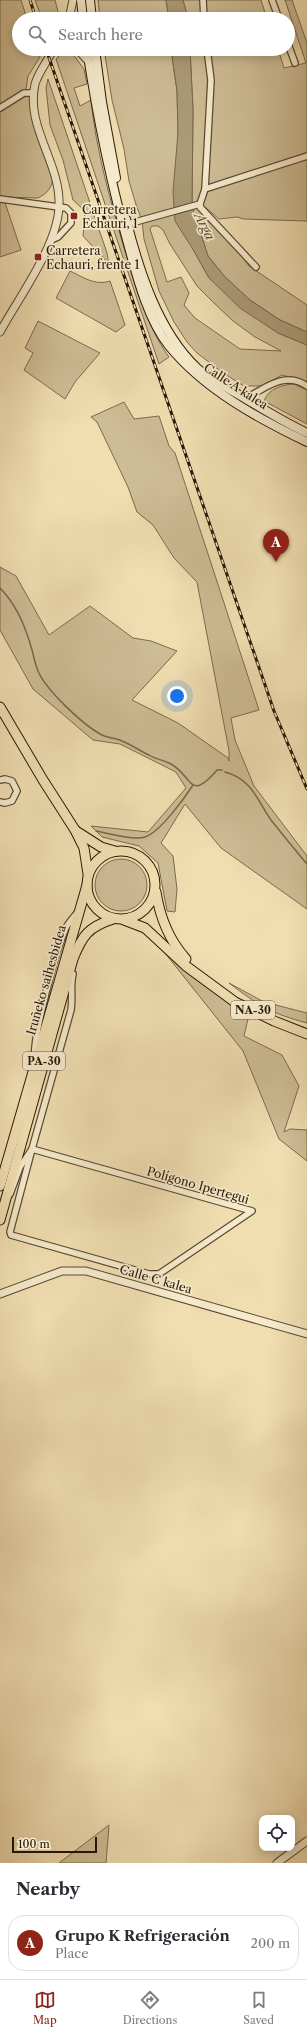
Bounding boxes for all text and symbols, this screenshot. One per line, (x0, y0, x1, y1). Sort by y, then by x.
search box (12, 12, 295, 56)
icon: search (26, 23, 48, 45)
text: Search here (58, 25, 143, 44)
place label: Carretera Echauri, 1 (82, 202, 138, 231)
water label: Arga (190, 208, 219, 243)
marker: Carretera Echauri, 1 (69, 211, 79, 221)
place label: Carretera Echauri, frente 1 (46, 243, 139, 272)
marker: Carretera Echauri, frente 1 (33, 252, 43, 262)
street label: Calle A kalea (201, 360, 271, 413)
pin: A (263, 529, 289, 562)
your location (167, 686, 187, 706)
street label: Iruñeko saihesbidea (23, 922, 69, 1037)
road number: NA-30 (231, 1001, 275, 1019)
road number: PA-30 (23, 1052, 65, 1070)
street label: Polígono Ipertegui (145, 1163, 251, 1207)
street label: Calle C kalea (118, 1261, 195, 1297)
map controls (259, 1815, 295, 1851)
button: locate (259, 1815, 295, 1851)
scale bar (12, 1835, 97, 1854)
text: 100 m (18, 1837, 50, 1851)
text: Nearby (16, 1879, 80, 1899)
text: Grupo K Refrigeración (55, 1926, 230, 1945)
text: A (25, 1935, 35, 1951)
text: 200 m (250, 1935, 290, 1951)
text: Place (55, 1945, 88, 1961)
tab: Map (33, 1989, 57, 2027)
tab: Directions (123, 1989, 177, 2027)
tab: Saved (243, 1989, 274, 2027)

